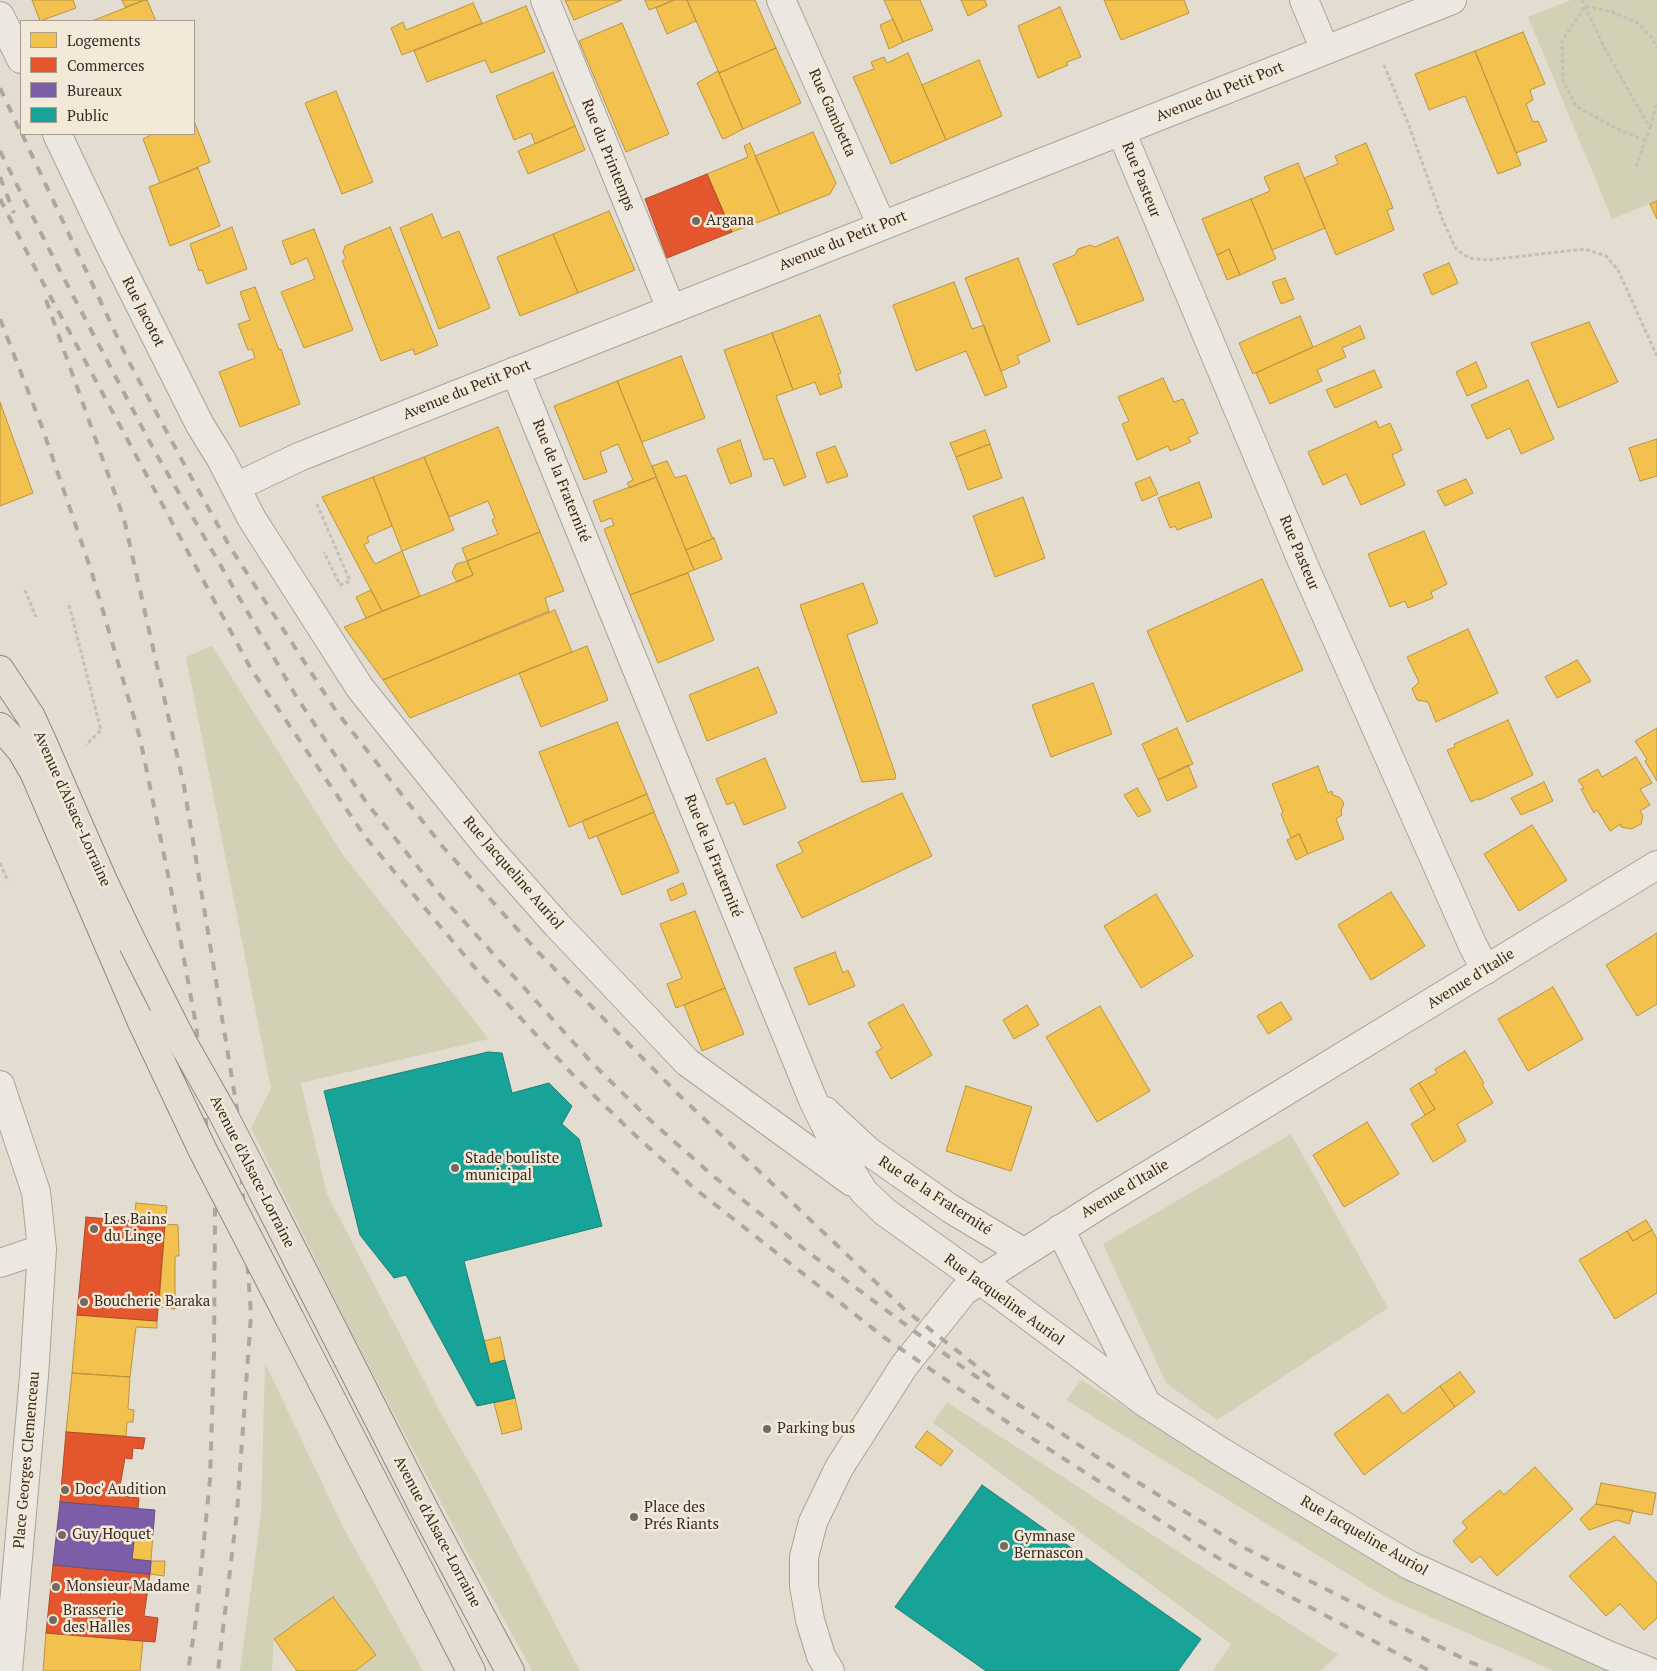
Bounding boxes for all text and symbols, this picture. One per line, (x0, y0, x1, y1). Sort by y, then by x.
legend (20, 20, 195, 135)
text: Logements (67, 30, 140, 50)
text: Commerces (67, 55, 145, 75)
street label: Avenue du Petit Port (1153, 58, 1287, 126)
street label: Rue Gambetta (805, 66, 859, 160)
text: Bureaux (67, 80, 122, 100)
street label: Rue du Printemps (577, 96, 639, 214)
text: Public (67, 105, 109, 125)
street label: Rue Pasteur (1118, 140, 1164, 220)
street label: Avenue du Petit Port (776, 207, 910, 275)
place label: Argana (706, 212, 754, 230)
marker: Argana (690, 215, 702, 227)
street label: Rue Jacotot (118, 274, 168, 350)
street label: Avenue du Petit Port (400, 356, 534, 424)
street label: Rue de la Fraternité (528, 417, 594, 545)
street label: Rue Pasteur (1275, 513, 1323, 593)
street label: Avenue d'Alsace-Lorraine (29, 728, 115, 890)
street label: Rue de la Fraternité (680, 792, 746, 920)
street label: Rue Jacqueline Auriol (459, 813, 567, 933)
street label: Avenue d'Italie (1424, 945, 1518, 1013)
street label: Avenue d'Alsace-Lorraine (206, 1093, 298, 1251)
place label: Stade bouliste municipal (465, 1150, 559, 1185)
street label: Rue de la Fraternité (875, 1153, 995, 1239)
street label: Avenue d'Italie (1078, 1156, 1172, 1222)
marker: Stade bouliste municipal (449, 1162, 461, 1174)
place label: Les Bains du Linge (104, 1211, 167, 1246)
marker: Les Bains du Linge (88, 1223, 100, 1235)
street label: Rue Jacqueline Auriol (940, 1250, 1068, 1350)
place label: Boucherie Baraka (94, 1293, 210, 1311)
marker: Boucherie Baraka (78, 1296, 90, 1308)
street label: Place Georges Clemenceau (10, 1371, 44, 1549)
place label: Parking bus (777, 1420, 855, 1438)
marker: Parking bus (761, 1423, 773, 1435)
street label: Avenue d'Alsace-Lorraine (389, 1453, 485, 1611)
place label: Doc' Audition (75, 1481, 166, 1499)
marker: Doc' Audition (59, 1484, 71, 1496)
street label: Rue Jacqueline Auriol (1297, 1492, 1431, 1580)
place label: Place des Prés Riants (644, 1499, 719, 1534)
marker: Place des Prés Riants (628, 1511, 640, 1523)
place label: Guy Hoquet (72, 1526, 151, 1544)
place label: Gymnase Bernascon (1014, 1528, 1083, 1563)
marker: Guy Hoquet (56, 1529, 68, 1541)
marker: Gymnase Bernascon (998, 1540, 1010, 1552)
place label: Monsieur Madame (66, 1578, 190, 1596)
marker: Monsieur Madame (50, 1581, 62, 1593)
place label: Brasserie des Halles (63, 1602, 131, 1637)
marker: Brasserie des Halles (47, 1614, 59, 1626)

